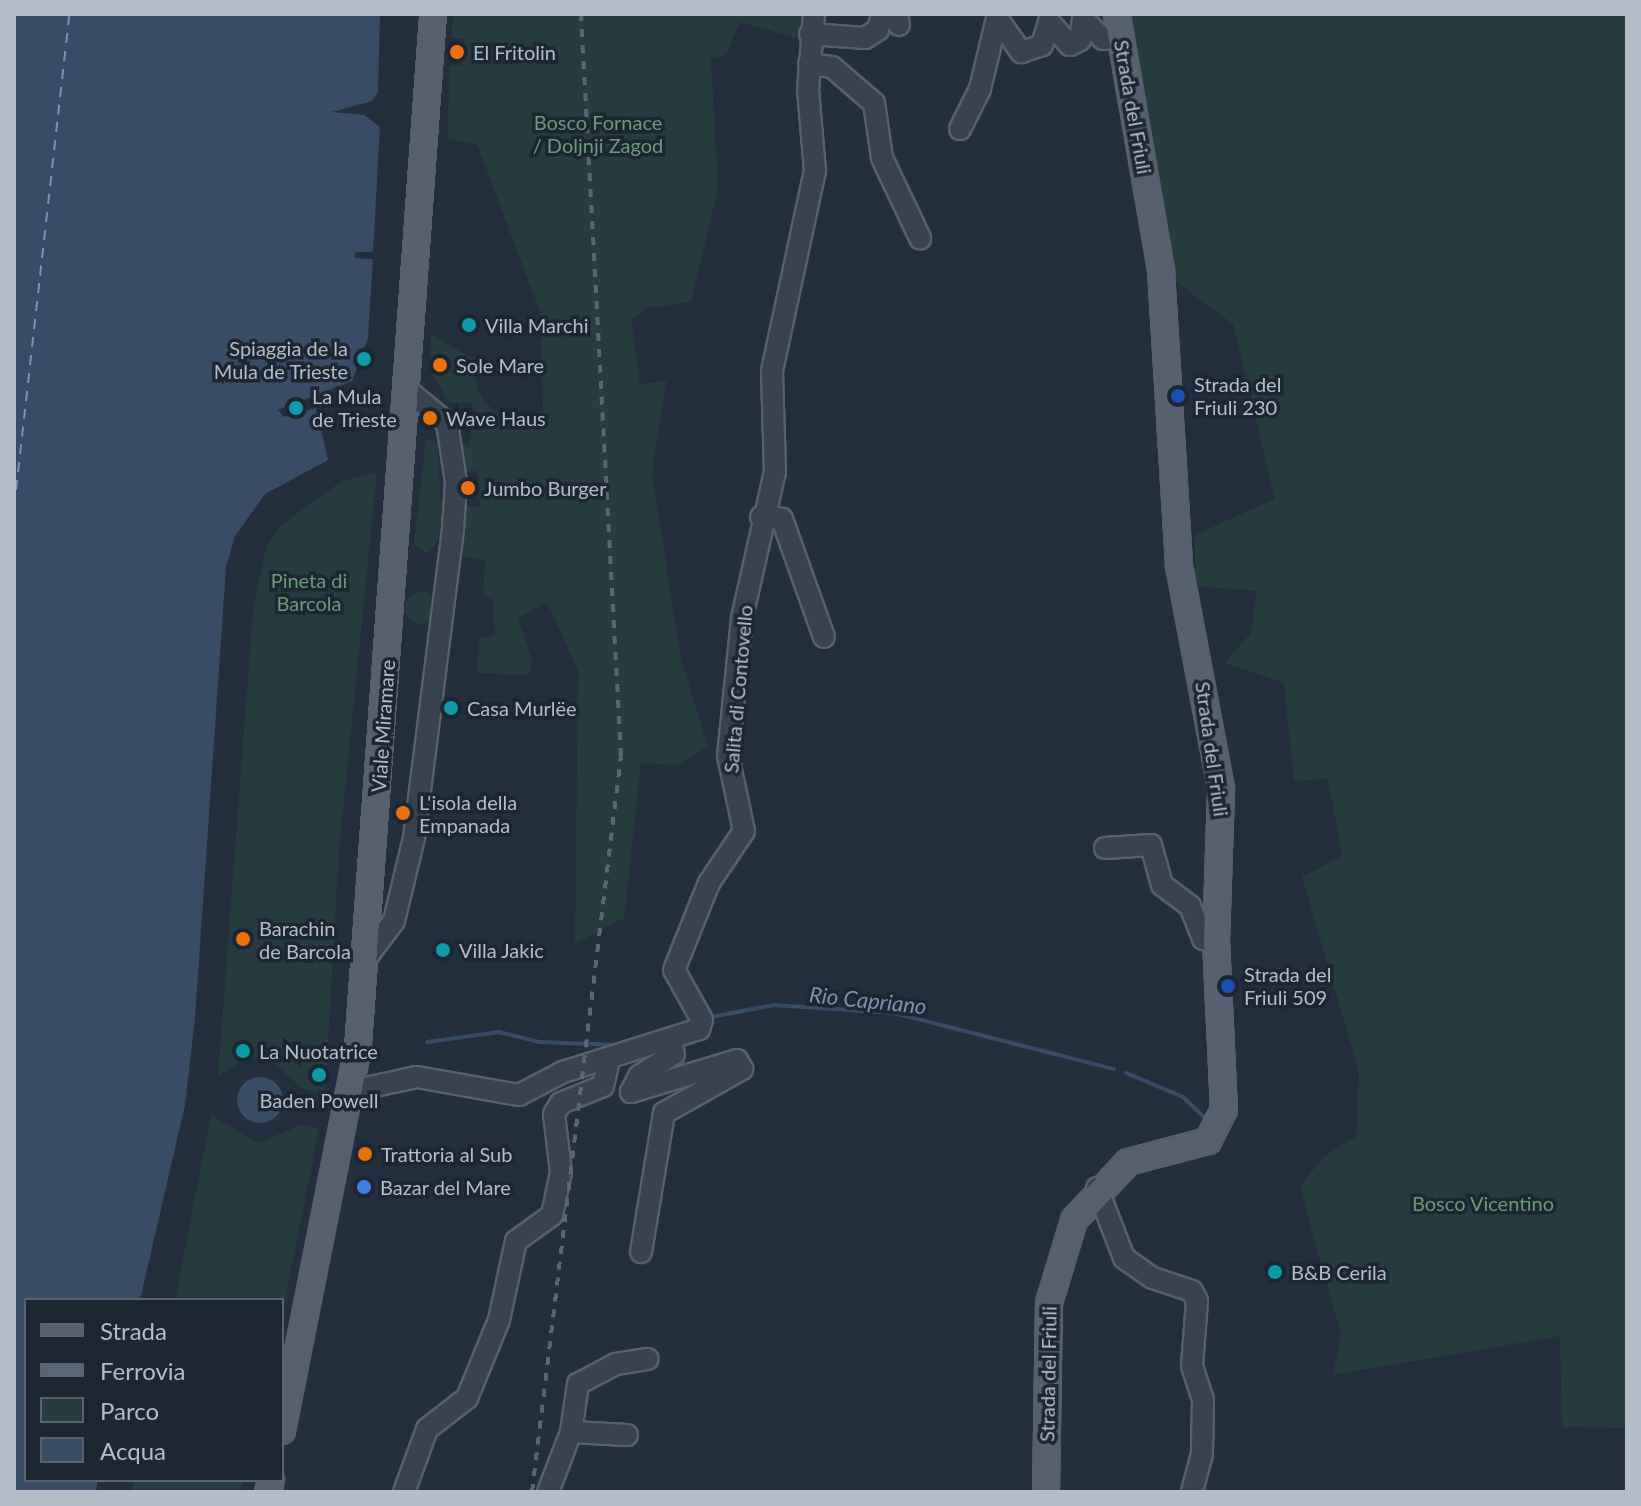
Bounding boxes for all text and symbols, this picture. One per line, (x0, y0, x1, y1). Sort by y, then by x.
street label: Strada del Friuli (1109, 38, 1157, 176)
place label: El Fritolin (473, 40, 556, 64)
marker: El Fritolin (448, 43, 466, 61)
park label: Bosco Fornace / Doljnji Zagod (533, 110, 663, 157)
place label: Villa Marchi (485, 313, 588, 337)
marker: Villa Marchi (460, 316, 478, 334)
place label: Spiaggia de la Mula de Trieste (213, 336, 348, 383)
marker: Spiaggia de la Mula de Trieste (355, 350, 373, 368)
place label: Sole Mare (456, 353, 544, 377)
marker: Sole Mare (431, 356, 449, 374)
place label: Strada del Friuli 230 (1194, 372, 1281, 419)
place label: La Mula de Trieste (312, 384, 397, 431)
marker: Strada del Friuli 230 (1169, 387, 1187, 405)
marker: La Mula de Trieste (287, 399, 305, 417)
place label: Wave Haus (446, 406, 546, 430)
marker: Wave Haus (421, 409, 439, 427)
place label: Jumbo Burger (484, 476, 606, 500)
marker: Jumbo Burger (459, 479, 477, 497)
park label: Pineta di Barcola (271, 568, 347, 615)
street label: Salita di Contovello (719, 604, 757, 774)
street label: Viale Miramare (366, 659, 400, 793)
street label: Strada del Friuli (1191, 680, 1233, 818)
place label: Casa Murlëe (467, 696, 577, 720)
marker: Casa Murlëe (442, 699, 460, 717)
place label: L'isola della Empanada (419, 790, 517, 837)
marker: L'isola della Empanada (394, 804, 412, 822)
place label: Barachin de Barcola (259, 916, 351, 963)
marker: Barachin de Barcola (234, 930, 252, 948)
place label: Villa Jakic (459, 938, 544, 962)
marker: Villa Jakic (434, 941, 452, 959)
place label: Strada del Friuli 509 (1244, 962, 1331, 1009)
marker: Strada del Friuli 509 (1219, 977, 1237, 995)
water label: Rio Capriano (808, 981, 928, 1019)
place label: La Nuotatrice (259, 1039, 378, 1063)
marker: La Nuotatrice (234, 1042, 252, 1060)
marker: Baden Powell (310, 1066, 328, 1084)
place label: Baden Powell (260, 1088, 378, 1112)
place label: Trattoria al Sub (381, 1142, 512, 1166)
marker: Trattoria al Sub (356, 1145, 374, 1163)
place label: Bazar del Mare (380, 1175, 511, 1199)
marker: Bazar del Mare (355, 1178, 373, 1196)
park label: Bosco Vicentino (1412, 1191, 1554, 1215)
place label: B&B Cerila (1291, 1260, 1387, 1284)
marker: B&B Cerila (1266, 1263, 1284, 1281)
legend (24, 1298, 284, 1482)
street label: Strada del Friuli (1035, 1306, 1061, 1442)
text: Strada (100, 1316, 167, 1345)
text: Ferrovia (100, 1356, 186, 1385)
text: Parco (100, 1396, 159, 1425)
text: Acqua (100, 1436, 166, 1465)

